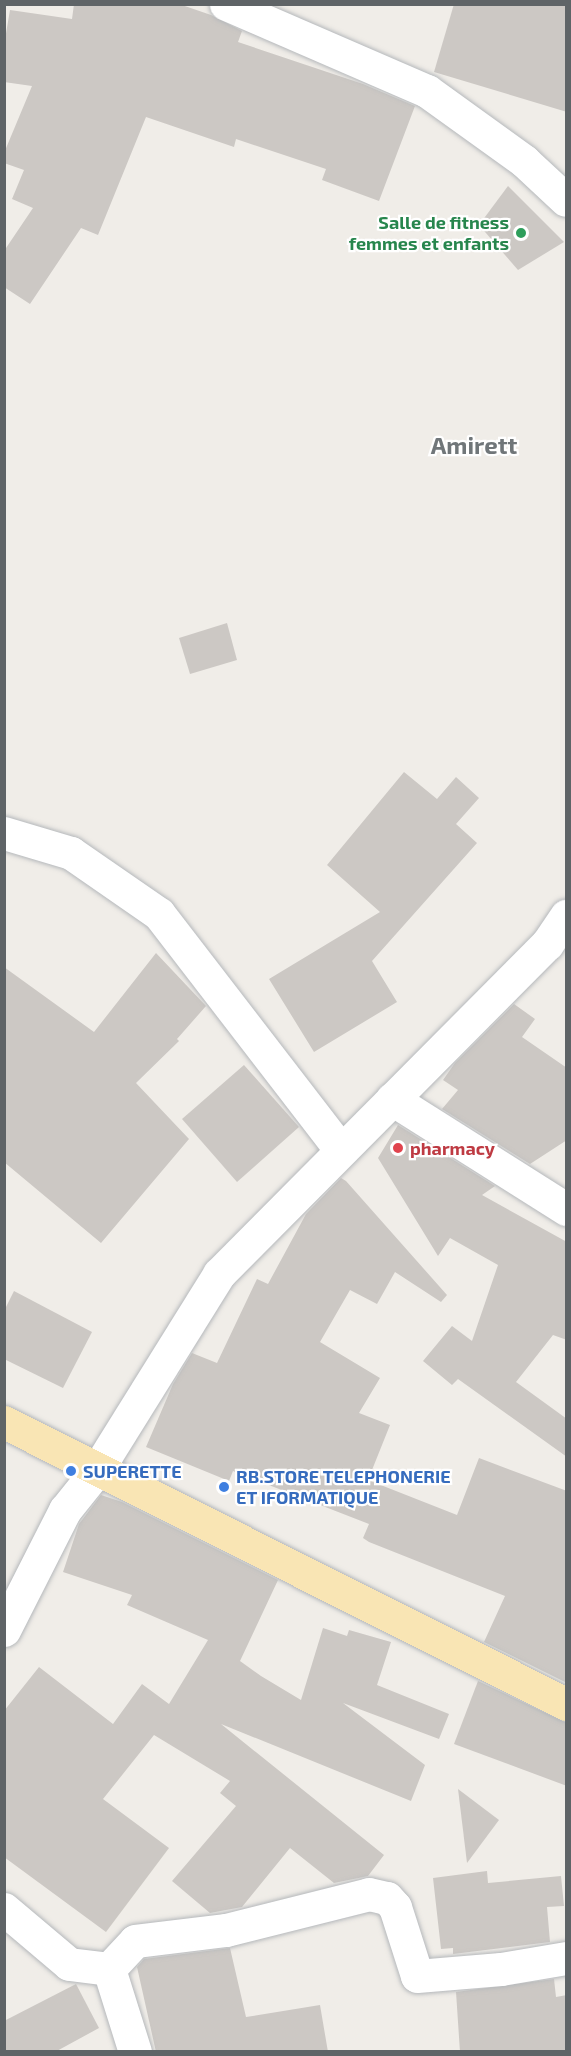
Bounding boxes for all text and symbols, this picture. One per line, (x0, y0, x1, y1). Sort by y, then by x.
place label: Salle de fitness femmes et enfants (349, 212, 509, 254)
marker: Salle de fitness femmes et enfants (514, 226, 528, 240)
district label: Amirett (431, 431, 517, 459)
place label: pharmacy (410, 1137, 495, 1159)
marker: pharmacy (391, 1141, 405, 1155)
place label: SUPERETTE (83, 1460, 182, 1482)
marker: SUPERETTE (64, 1464, 78, 1478)
place label: RB.STORE TELEPHONERIE ET IFORMATIQUE (236, 1466, 451, 1508)
marker: RB.STORE TELEPHONERIE ET IFORMATIQUE (217, 1480, 231, 1494)

